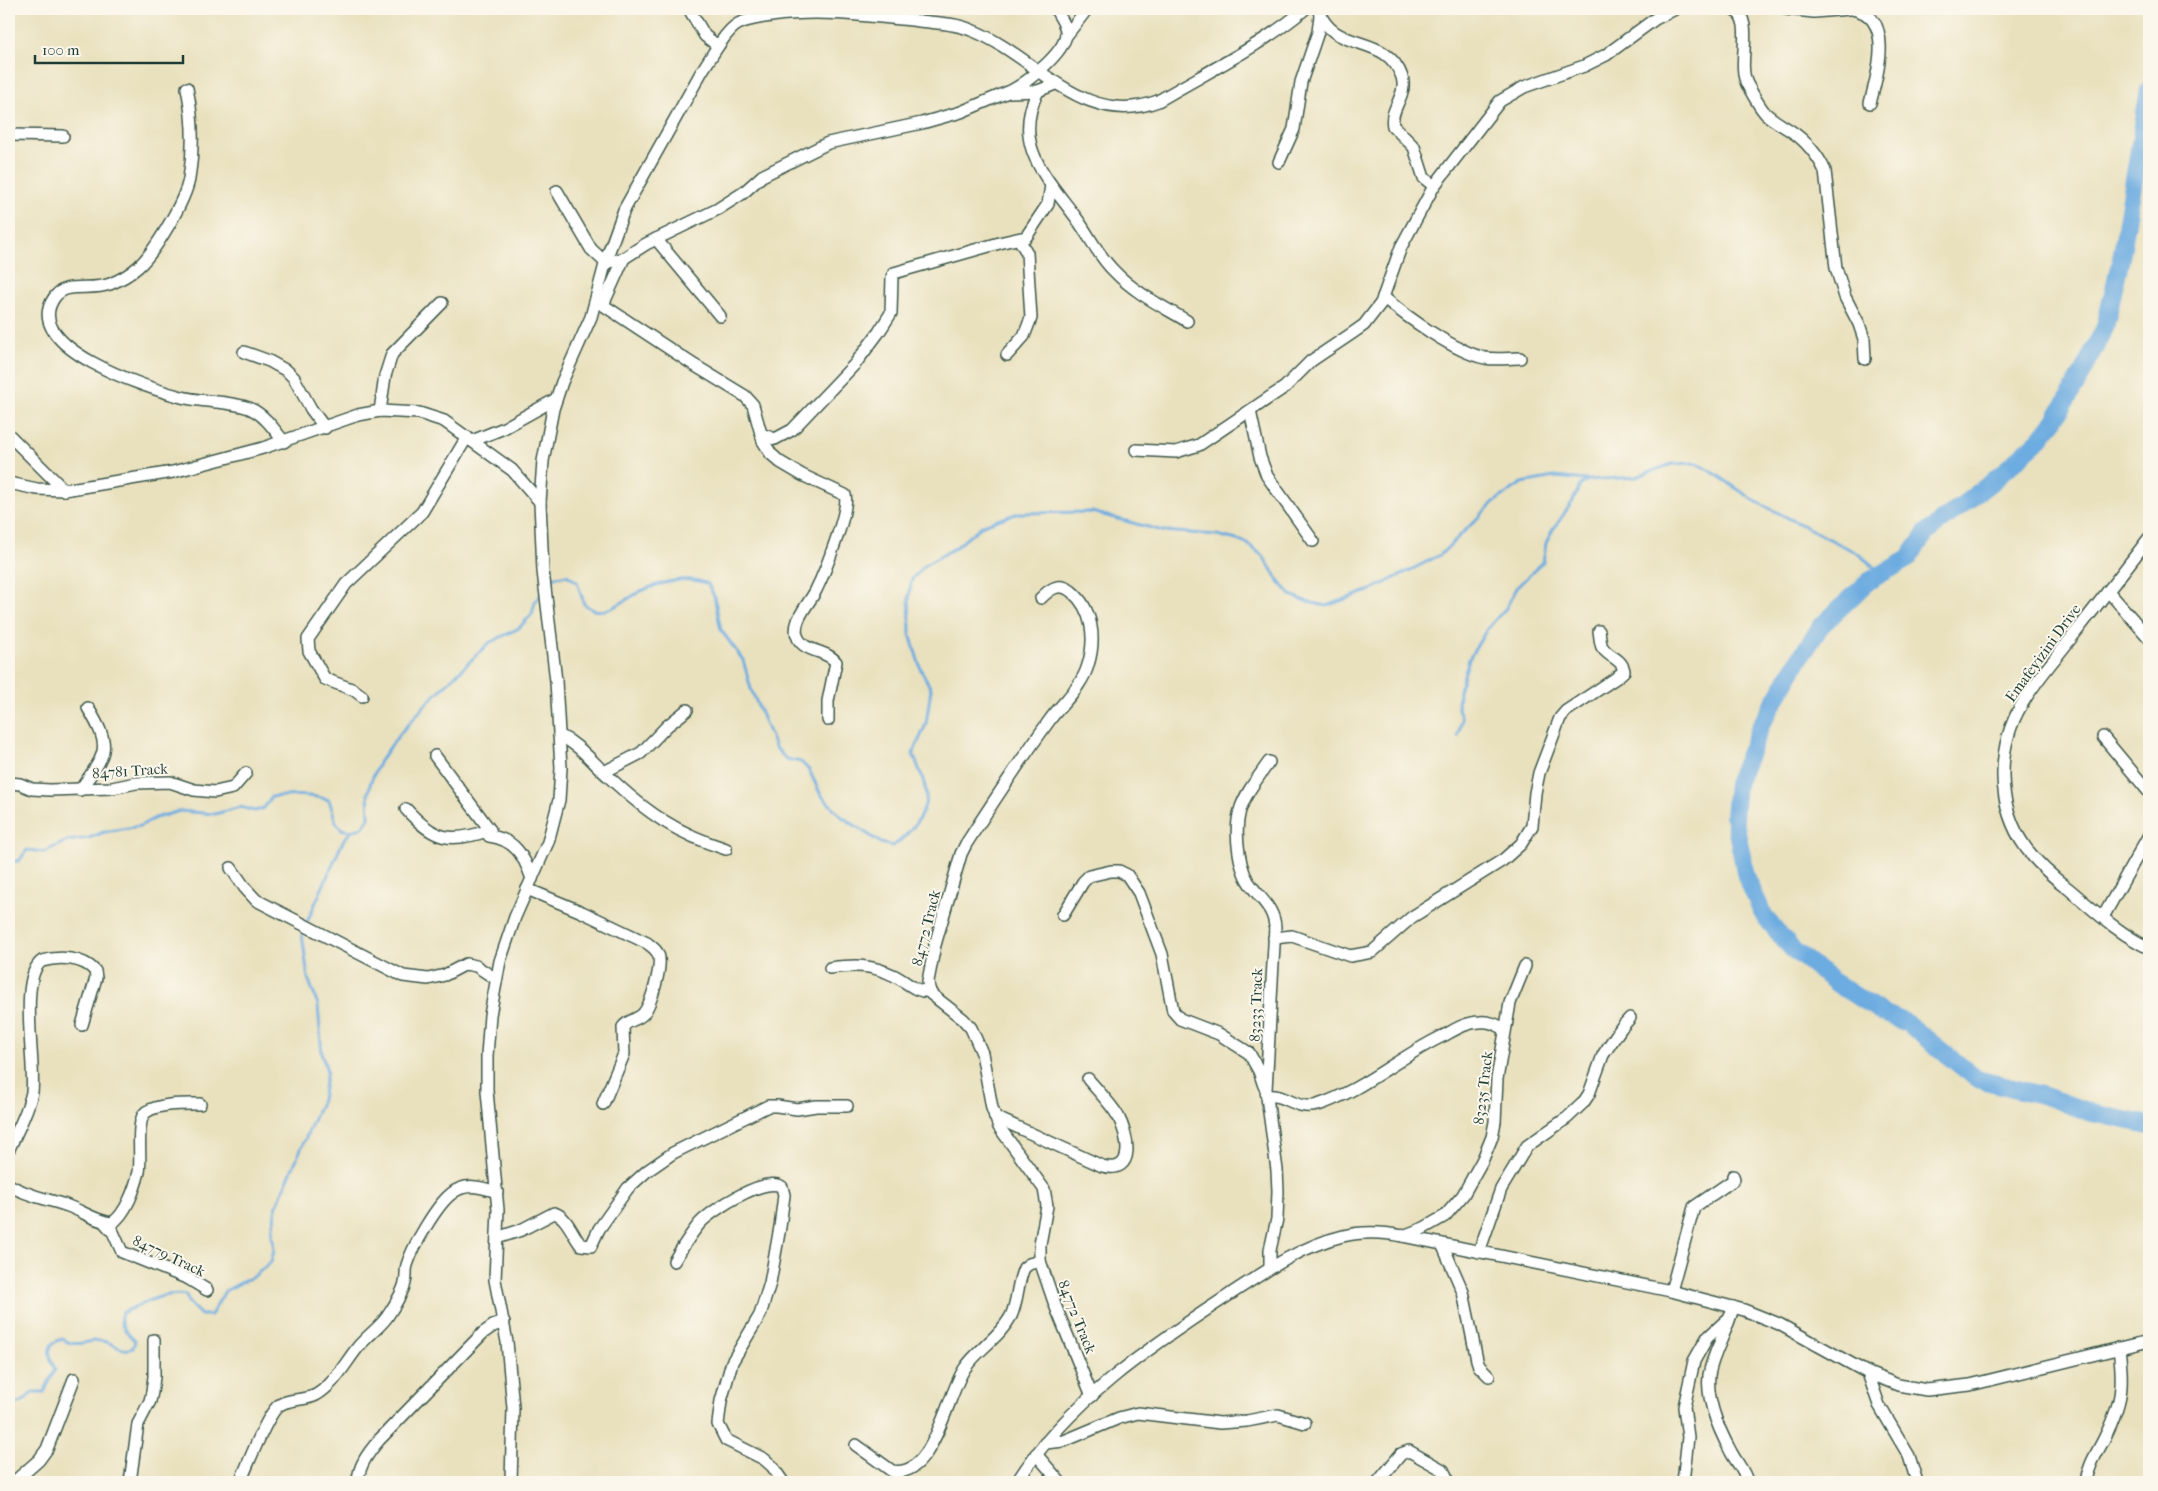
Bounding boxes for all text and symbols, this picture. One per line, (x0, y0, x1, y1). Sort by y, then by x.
scale bar (35, 32, 182, 64)
text: 100 m (42, 41, 80, 59)
street label: Emafeyizini Drive (2001, 600, 2085, 706)
street label: 84781 Track (91, 759, 169, 783)
street label: 84772 Track (908, 888, 944, 968)
street label: 83233 Track (1246, 968, 1266, 1042)
street label: 83235 Track (1470, 1050, 1496, 1126)
street label: 84779 Track (130, 1231, 208, 1281)
street label: 84772 Track (1054, 1277, 1100, 1357)

